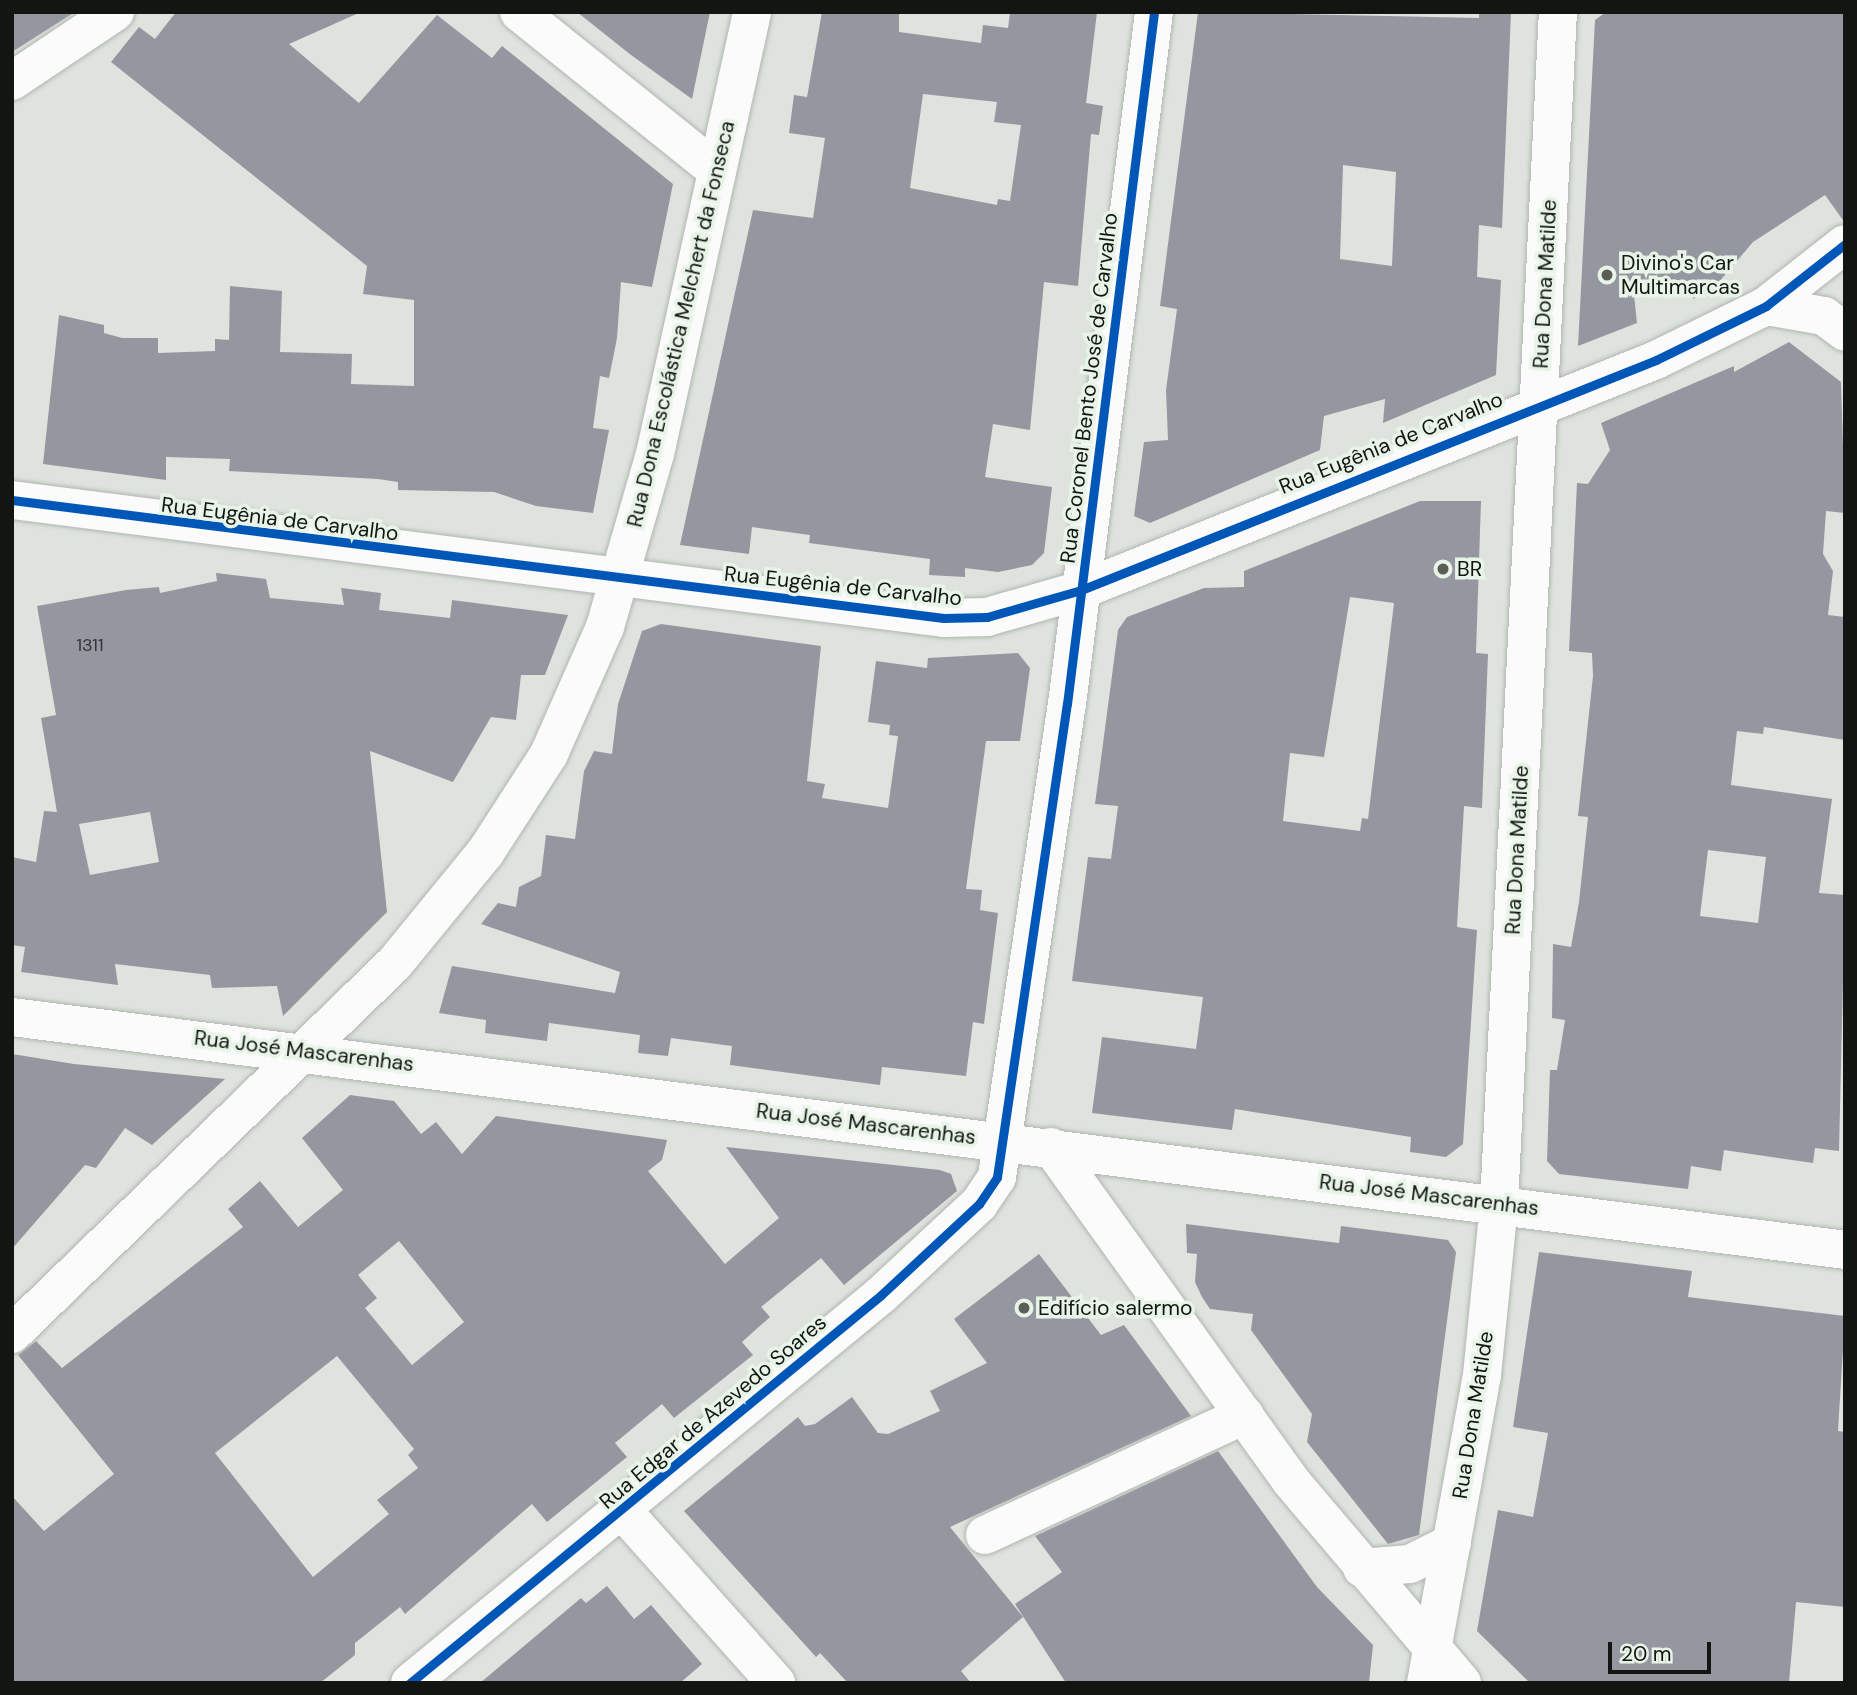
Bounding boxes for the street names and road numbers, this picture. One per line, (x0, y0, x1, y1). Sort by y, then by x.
street label: Rua Dona Escolástica Melchert da Fonseca (622, 118, 740, 530)
street label: Rua Dona Matilde (1528, 199, 1562, 369)
street label: Rua Coronel Bento José de Carvalho (1055, 211, 1123, 565)
street label: Rua Eugênia de Carvalho (1276, 387, 1506, 499)
street label: Rua Eugênia de Carvalho (160, 492, 400, 546)
street label: Rua Eugênia de Carvalho (723, 561, 963, 611)
street label: Rua Dona Matilde (1500, 765, 1534, 935)
street label: Rua José Mascarenhas (193, 1025, 415, 1077)
street label: Rua José Mascarenhas (755, 1098, 977, 1150)
street label: Rua José Mascarenhas (1318, 1169, 1540, 1221)
street label: Rua Edgar de Azevedo Soares (594, 1310, 832, 1514)
street label: Rua Dona Matilde (1447, 1329, 1499, 1501)

